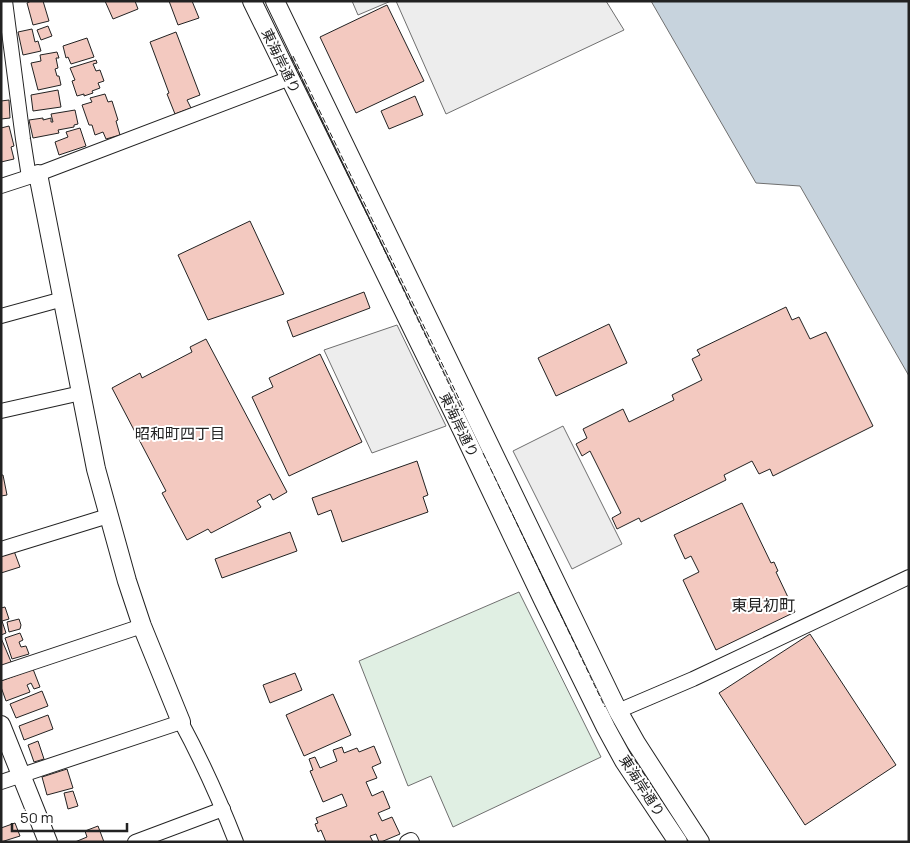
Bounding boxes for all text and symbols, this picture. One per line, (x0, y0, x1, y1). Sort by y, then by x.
street label: 東海岸通り (258, 25, 305, 96)
street label: 東海岸通り (436, 389, 483, 460)
district label: 昭和町四丁目 (135, 423, 225, 444)
district label: 東見初町 (731, 594, 795, 616)
street label: 東海岸通り (615, 751, 669, 820)
scale bar (12, 800, 128, 832)
text: 50 m (20, 807, 54, 828)

